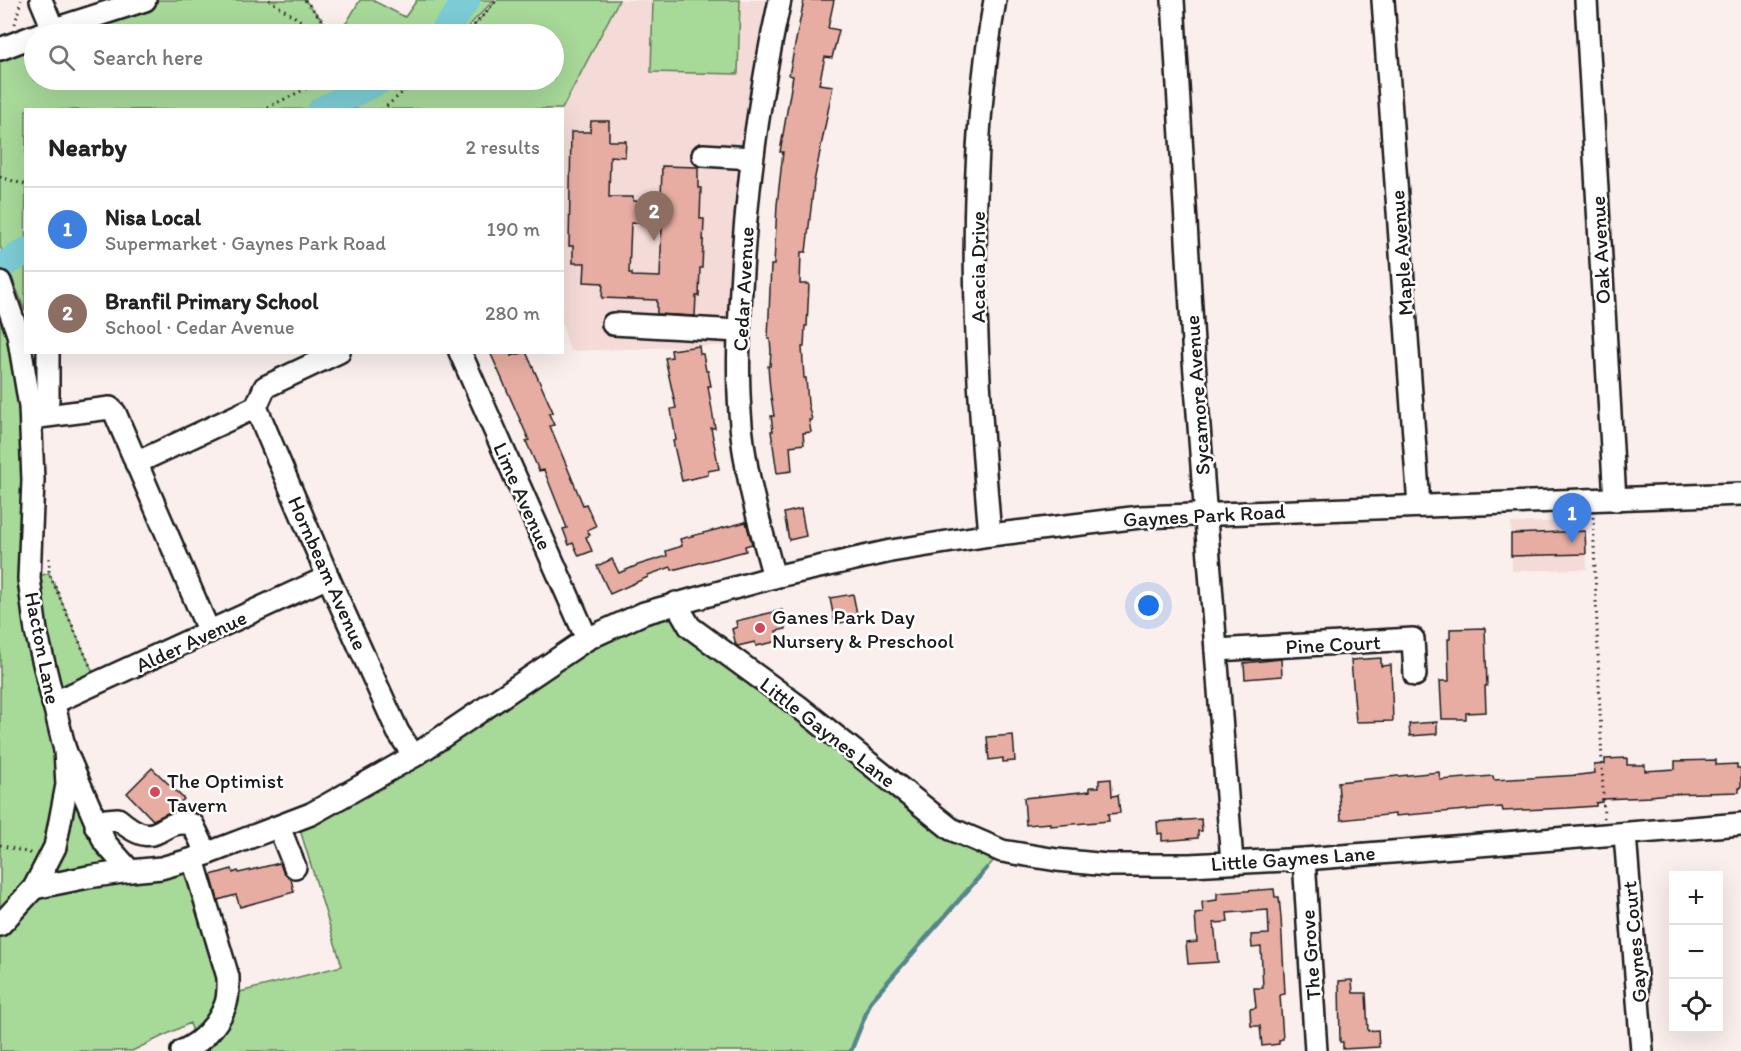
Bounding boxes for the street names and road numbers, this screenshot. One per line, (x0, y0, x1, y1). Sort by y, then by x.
street label: Maple Avenue (1384, 189, 1418, 317)
street label: Oak Avenue (1585, 195, 1615, 305)
street label: Acacia Drive (965, 211, 990, 323)
street label: Cedar Avenue (727, 226, 759, 352)
street label: Sycamore Avenue (1179, 314, 1215, 476)
street label: Lime Avenue (488, 438, 558, 554)
street label: Hornbeam Avenue (283, 492, 373, 654)
street label: Gaynes Park Road (1122, 498, 1286, 532)
street label: Hacton Lane (20, 590, 66, 706)
street label: Alder Avenue (131, 604, 251, 678)
street label: Pine Court (1285, 629, 1381, 659)
street label: Little Gaynes Lane (755, 671, 901, 793)
street label: Little Gaynes Lane (1210, 840, 1376, 876)
street label: Gaynes Court (1616, 880, 1652, 1004)
street label: The Grove (1294, 909, 1326, 1001)

